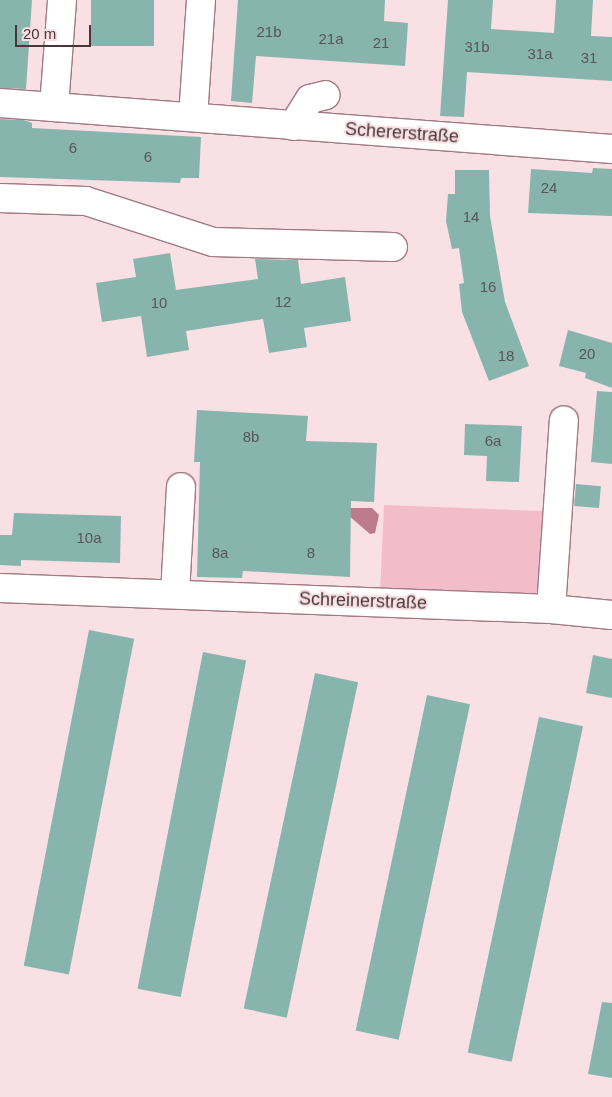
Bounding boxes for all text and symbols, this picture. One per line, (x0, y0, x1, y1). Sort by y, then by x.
scale bar (18, 15, 94, 47)
house number: 21b (256, 23, 282, 41)
text: 20 m (23, 25, 56, 42)
house number: 21a (318, 30, 344, 48)
house number: 21 (373, 34, 389, 52)
house number: 31b (464, 38, 490, 56)
house number: 31a (527, 45, 553, 63)
house number: 31 (581, 49, 597, 67)
street label: Schererstraße (344, 118, 460, 148)
house number: 6 (69, 139, 77, 157)
house number: 6 (144, 148, 152, 166)
house number: 24 (541, 179, 557, 197)
house number: 14 (463, 208, 479, 226)
house number: 16 (480, 278, 496, 296)
house number: 12 (275, 293, 291, 311)
house number: 10 (151, 294, 167, 312)
house number: 20 (579, 345, 595, 363)
house number: 18 (498, 347, 514, 365)
house number: 8b (243, 428, 259, 446)
house number: 6a (485, 432, 501, 450)
house number: 10a (76, 529, 102, 547)
house number: 8a (212, 544, 228, 562)
house number: 8 (307, 544, 315, 562)
street label: Schreinerstraße (299, 588, 427, 614)

